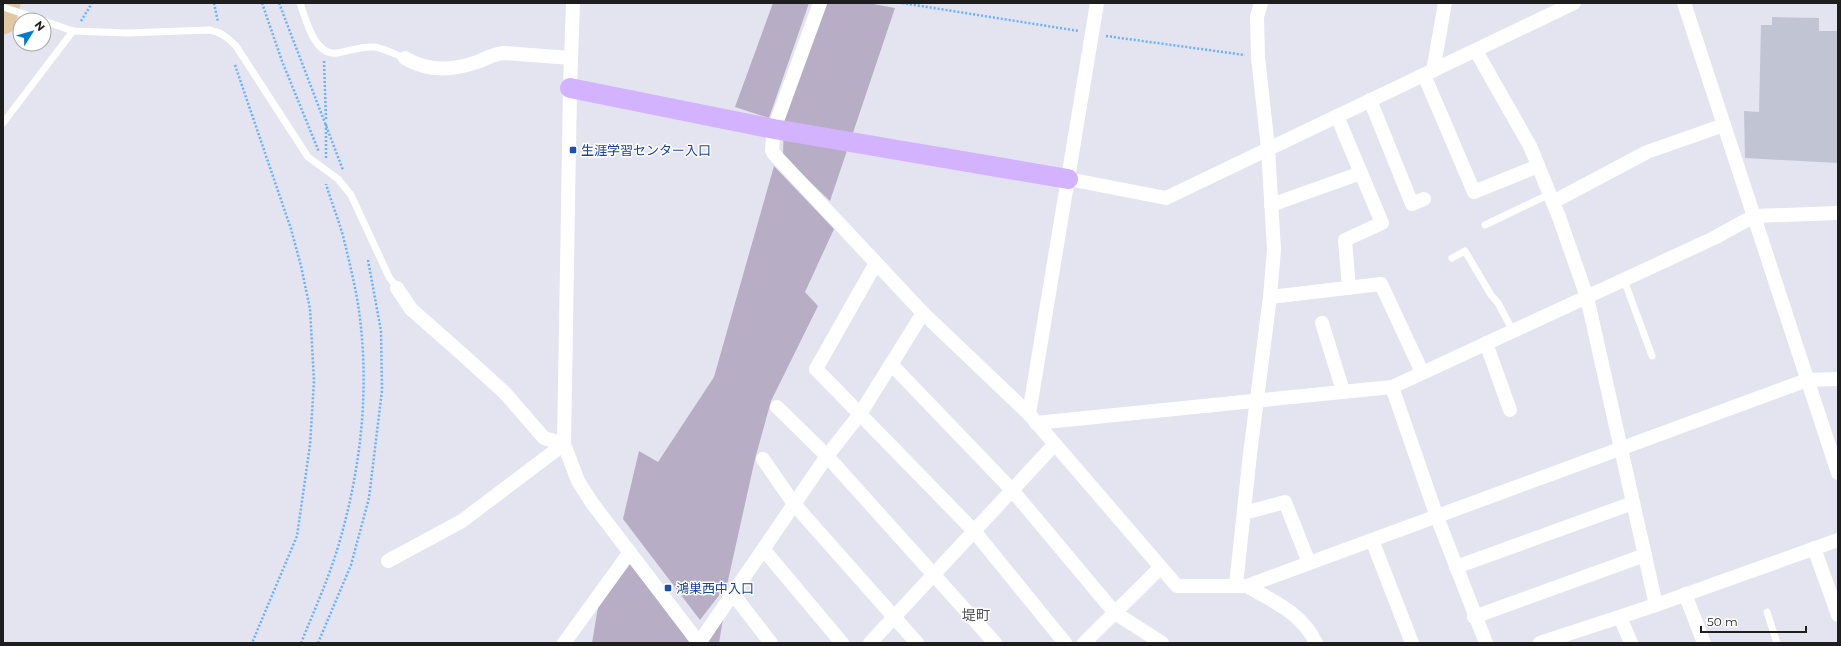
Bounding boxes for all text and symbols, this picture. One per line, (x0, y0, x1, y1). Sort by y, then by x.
north arrow (12, 12, 52, 52)
text: N (32, 18, 48, 34)
place label: 生涯学習センター入口 (581, 142, 711, 158)
marker: 生涯学習センター入口 (568, 145, 578, 155)
place label: 鴻巣西中入口 (676, 580, 754, 596)
marker: 鴻巣西中入口 (663, 583, 673, 593)
district label: 堤町 (962, 606, 990, 624)
scale bar (1701, 608, 1806, 634)
text: 50 m (1707, 614, 1738, 629)

